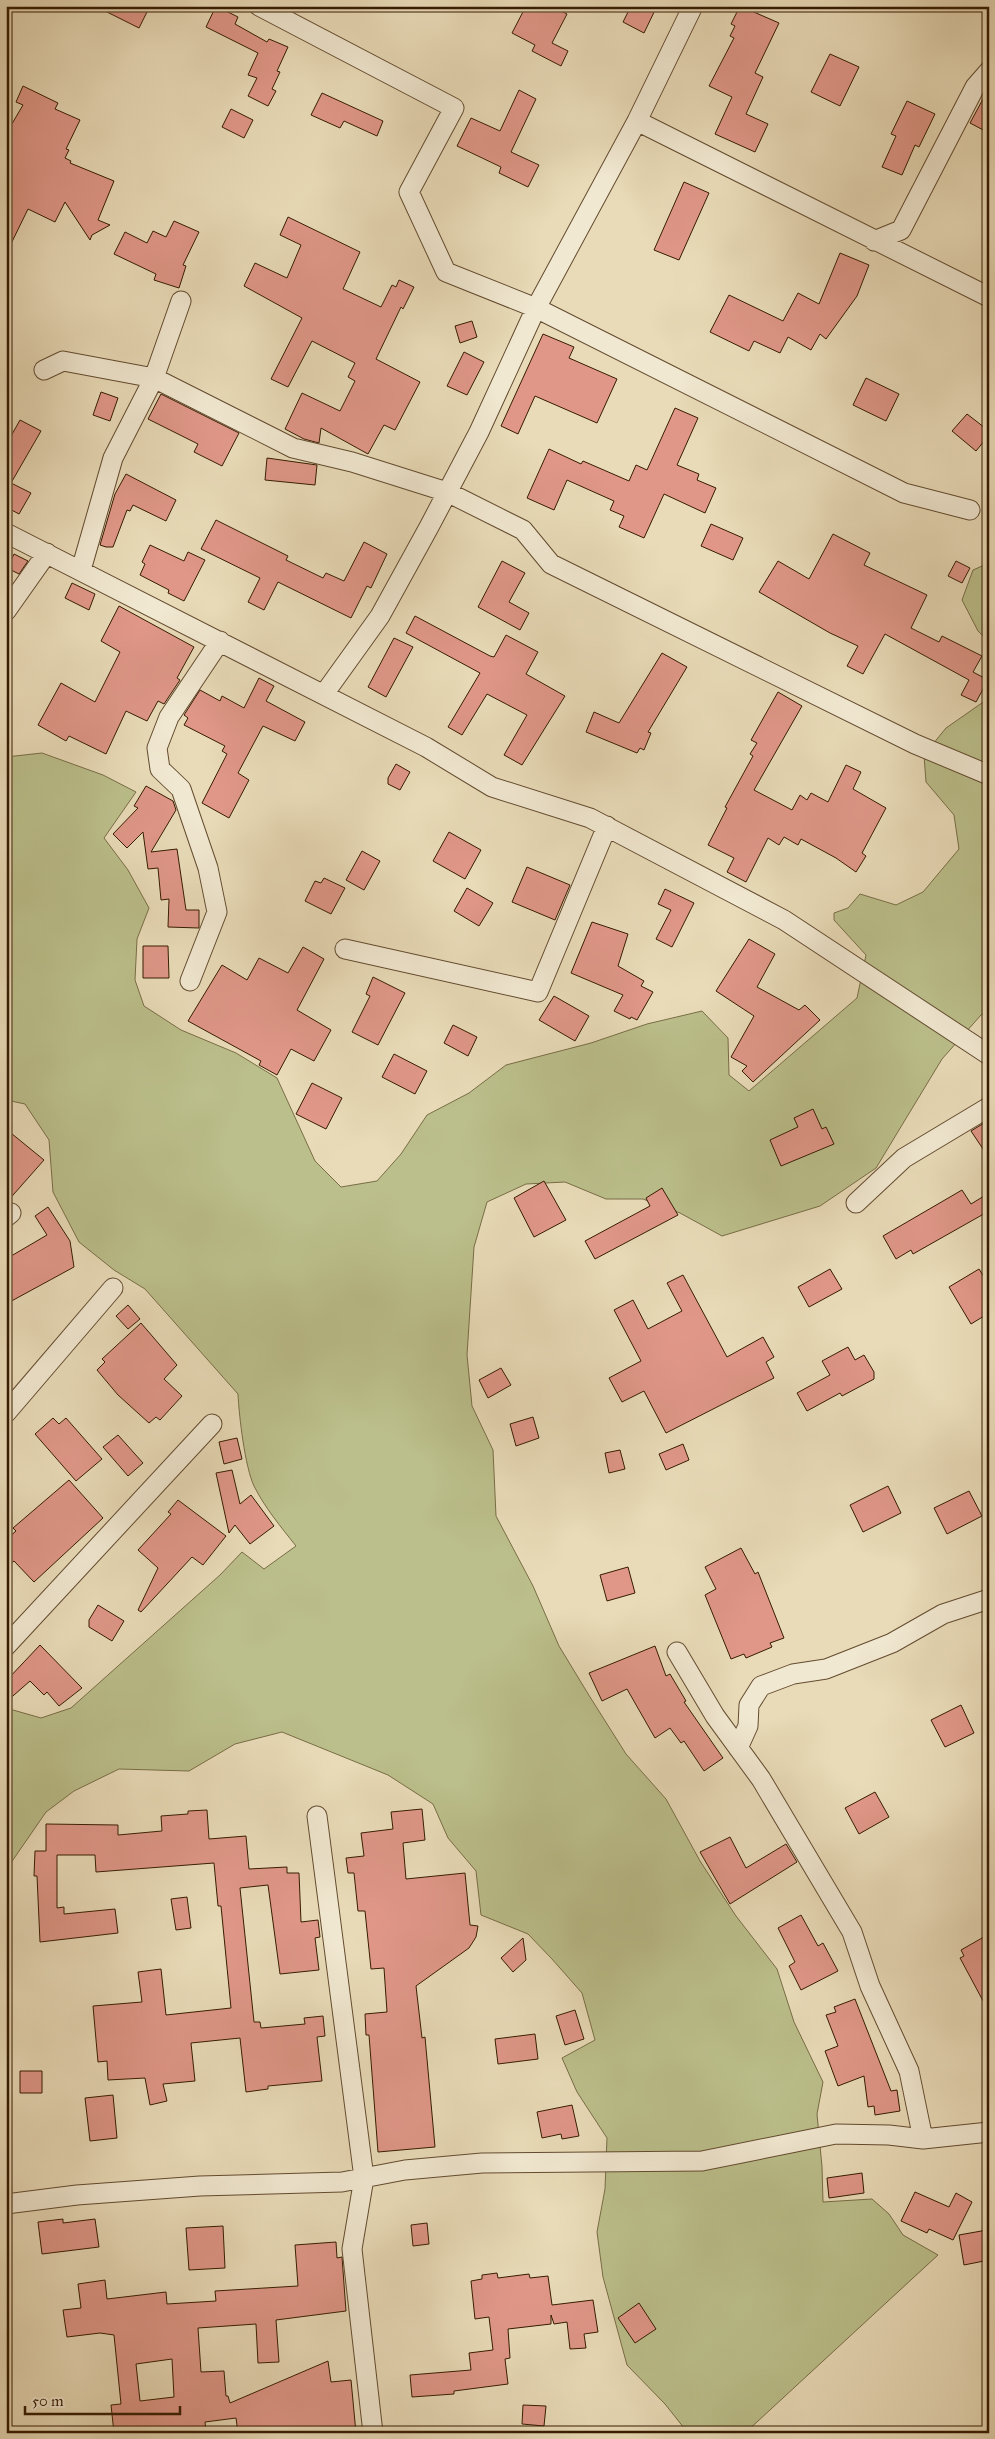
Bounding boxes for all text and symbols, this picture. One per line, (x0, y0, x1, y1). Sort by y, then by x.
scale bar (25, 2384, 180, 2416)
text: 50 m (32, 2392, 64, 2410)

